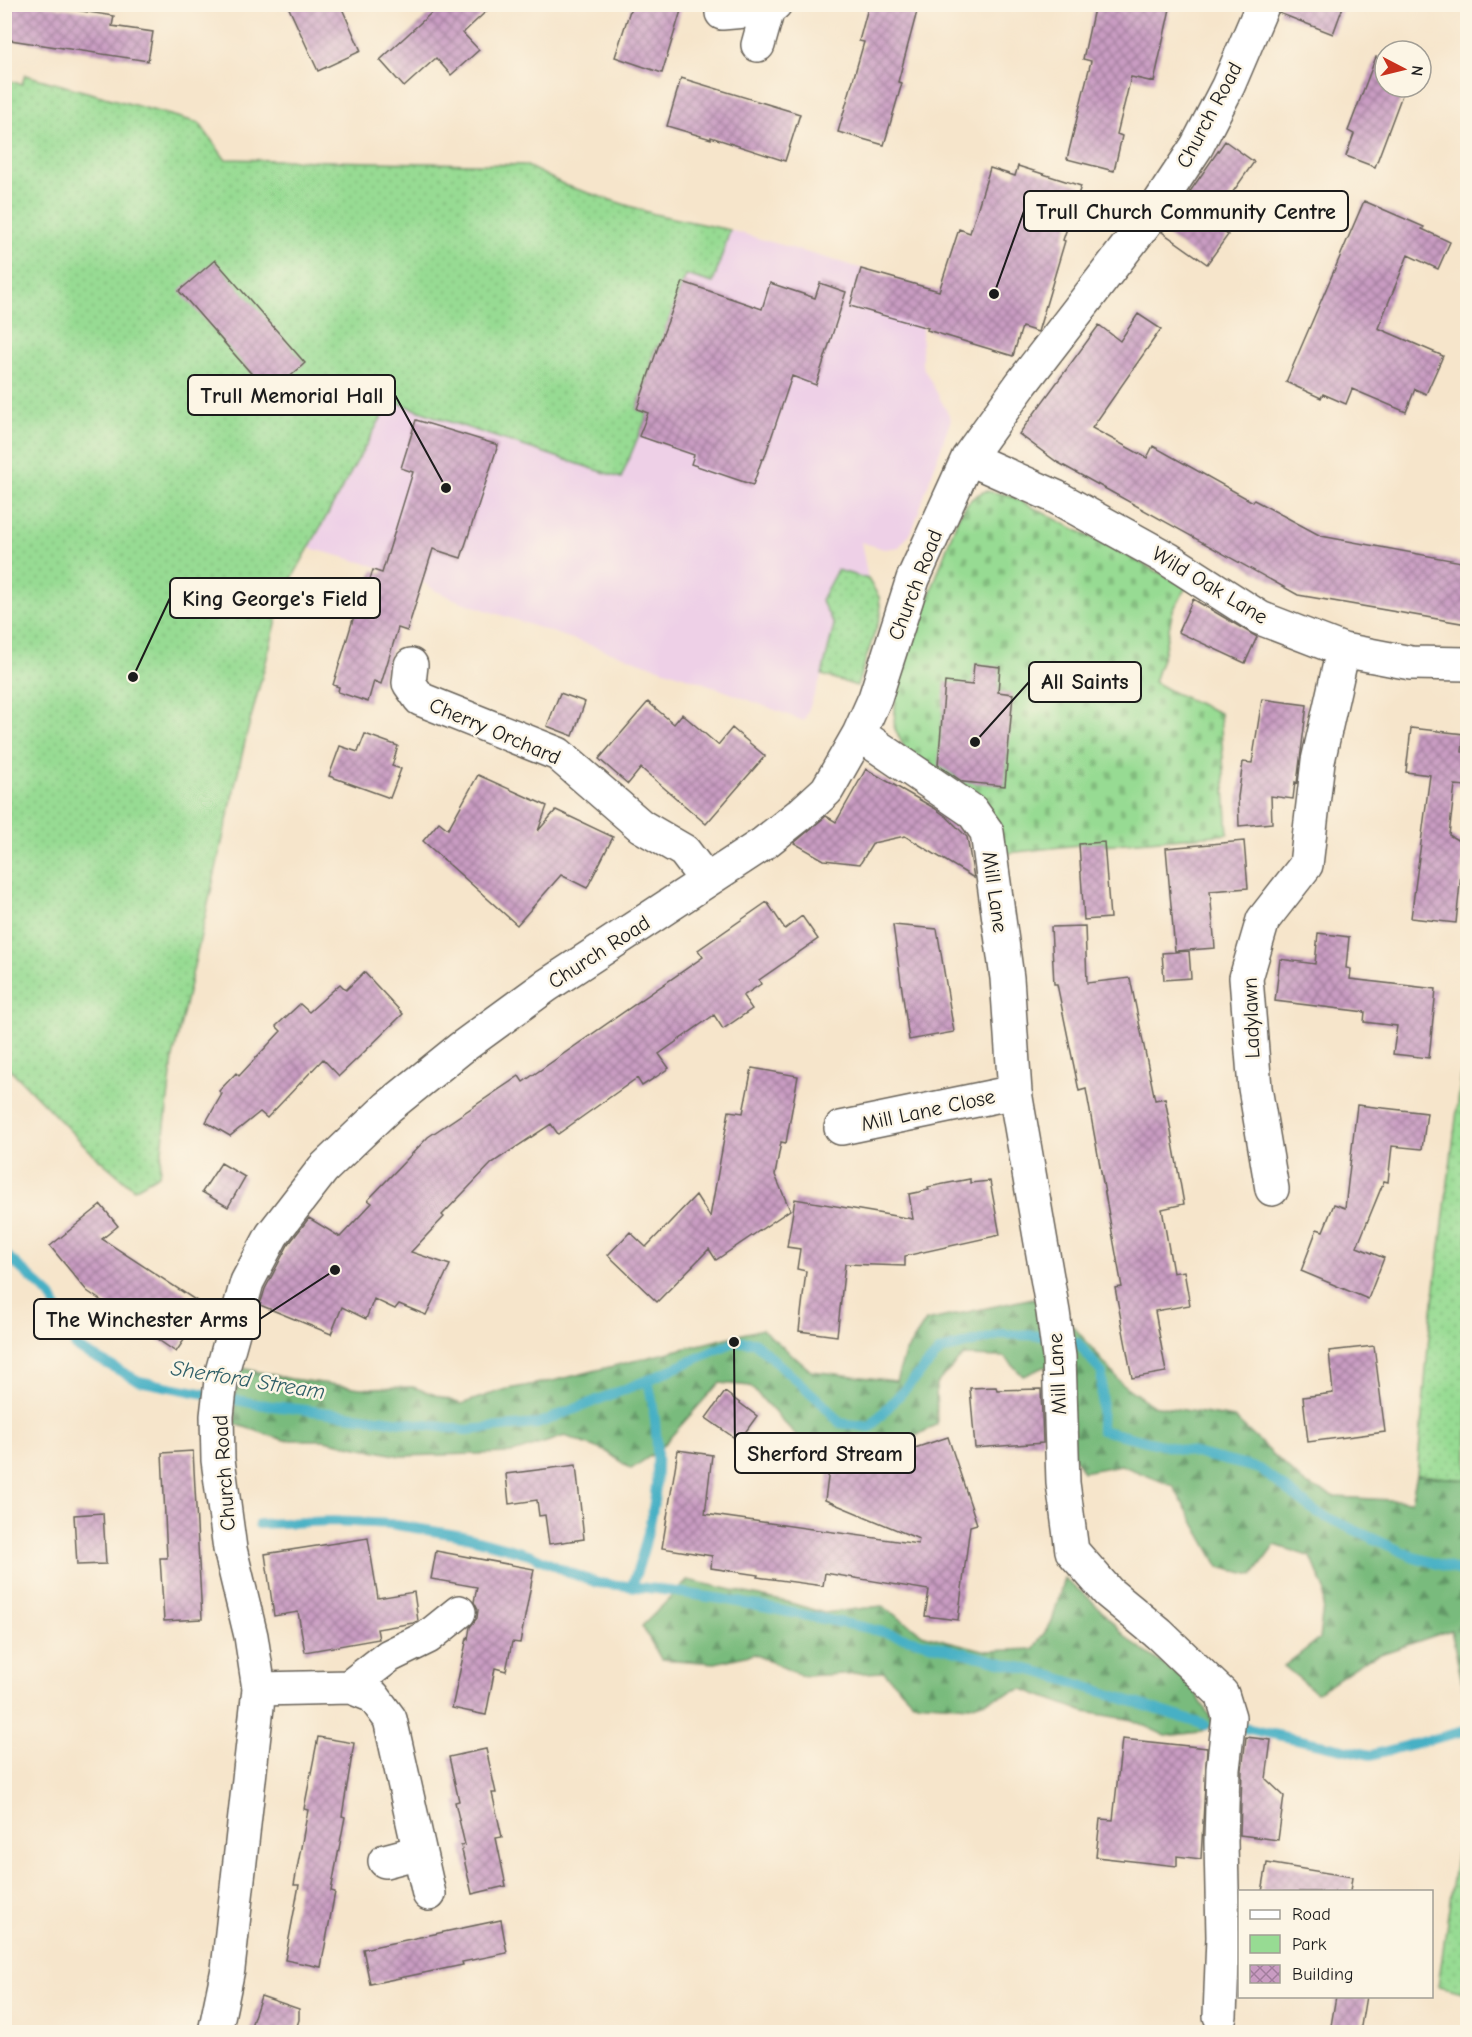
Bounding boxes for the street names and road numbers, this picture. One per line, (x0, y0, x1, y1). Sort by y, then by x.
street label: Church Road (1171, 58, 1247, 172)
street label: Church Road (883, 526, 947, 644)
street label: Wild Oak Lane (1148, 541, 1272, 629)
street label: Cherry Orchard (426, 693, 564, 769)
street label: Mill Lane (977, 850, 1013, 934)
street label: Church Road (544, 910, 654, 994)
street label: Ladylawn (1238, 977, 1264, 1059)
street label: Mill Lane Close (859, 1084, 997, 1136)
street label: Mill Lane (1043, 1333, 1071, 1415)
street label: Church Road (208, 1414, 240, 1532)

